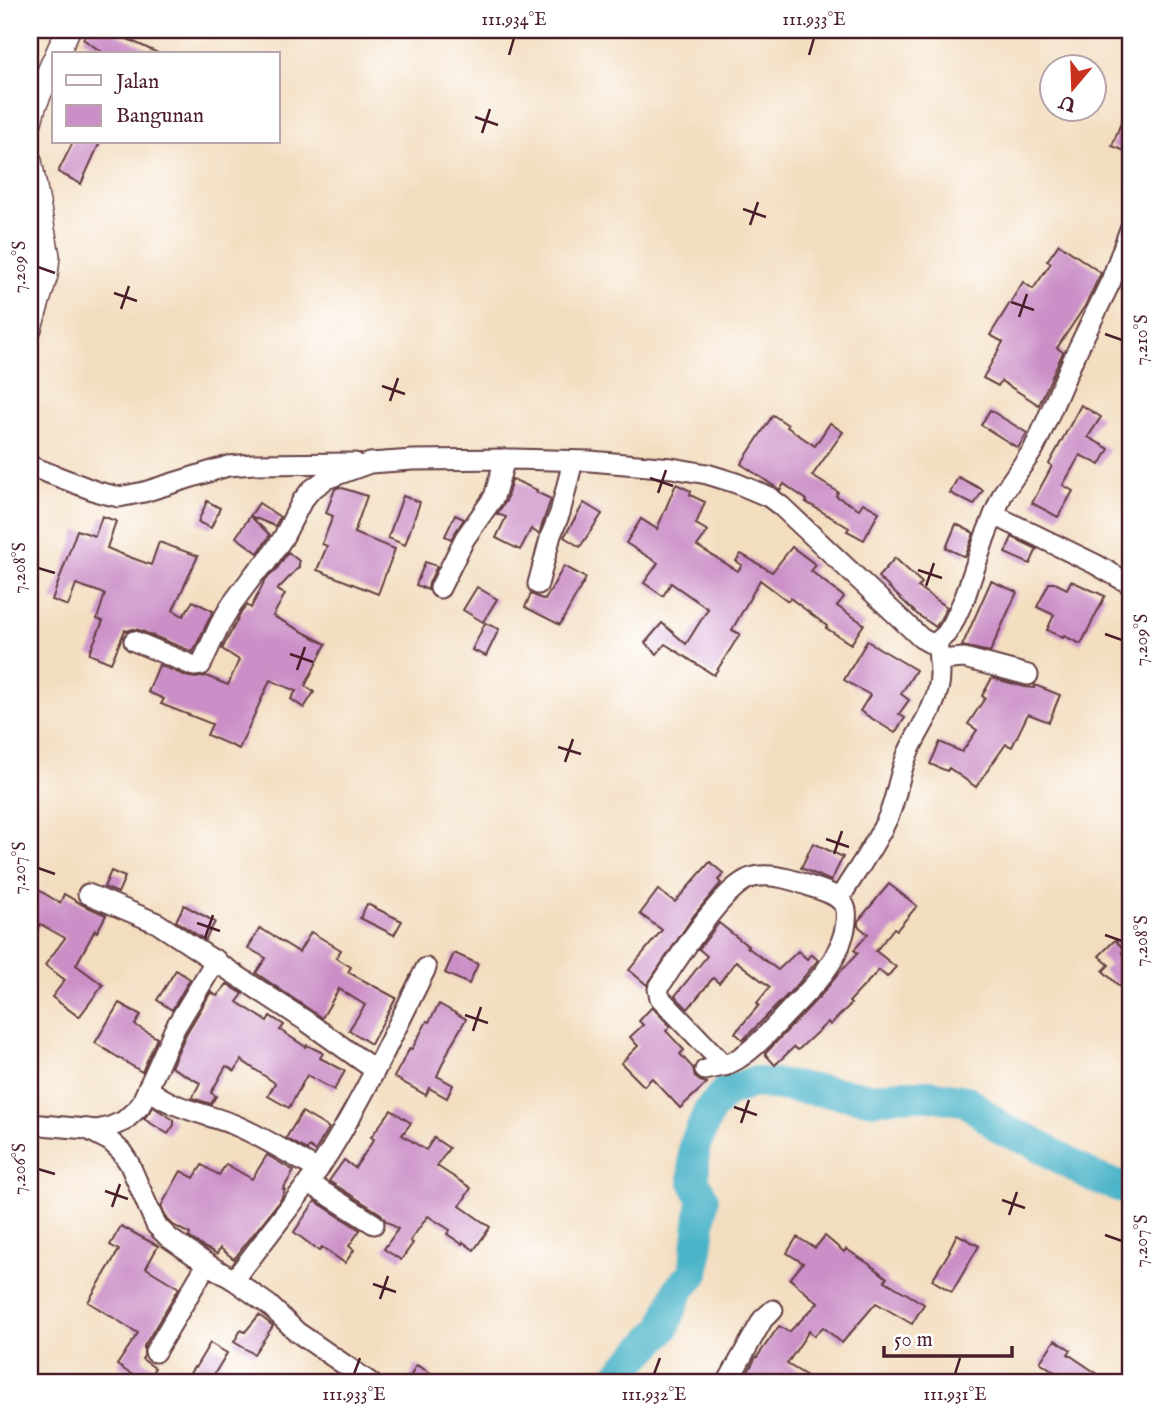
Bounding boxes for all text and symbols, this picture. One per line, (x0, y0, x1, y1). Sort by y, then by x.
text: 111.934°E (481, 9, 547, 32)
text: 111.933°E (782, 9, 846, 32)
legend (52, 52, 280, 144)
north arrow (1038, 52, 1108, 122)
text: Jalan (114, 69, 159, 96)
text: U (1056, 88, 1081, 116)
text: Bangunan (116, 103, 204, 130)
text: 7.209°S (9, 241, 32, 293)
text: 7.210°S (1131, 314, 1154, 366)
text: 7.208°S (9, 542, 32, 594)
text: 7.209°S (1131, 614, 1154, 666)
text: 7.207°S (9, 842, 32, 894)
text: 7.208°S (1131, 915, 1154, 967)
text: 7.206°S (9, 1143, 32, 1195)
text: 7.207°S (1131, 1215, 1154, 1267)
scale bar (884, 1315, 1011, 1359)
text: 50 m (894, 1327, 933, 1354)
text: 111.933°E (322, 1384, 386, 1407)
text: 111.932°E (621, 1384, 687, 1407)
text: 111.931°E (923, 1384, 987, 1407)

